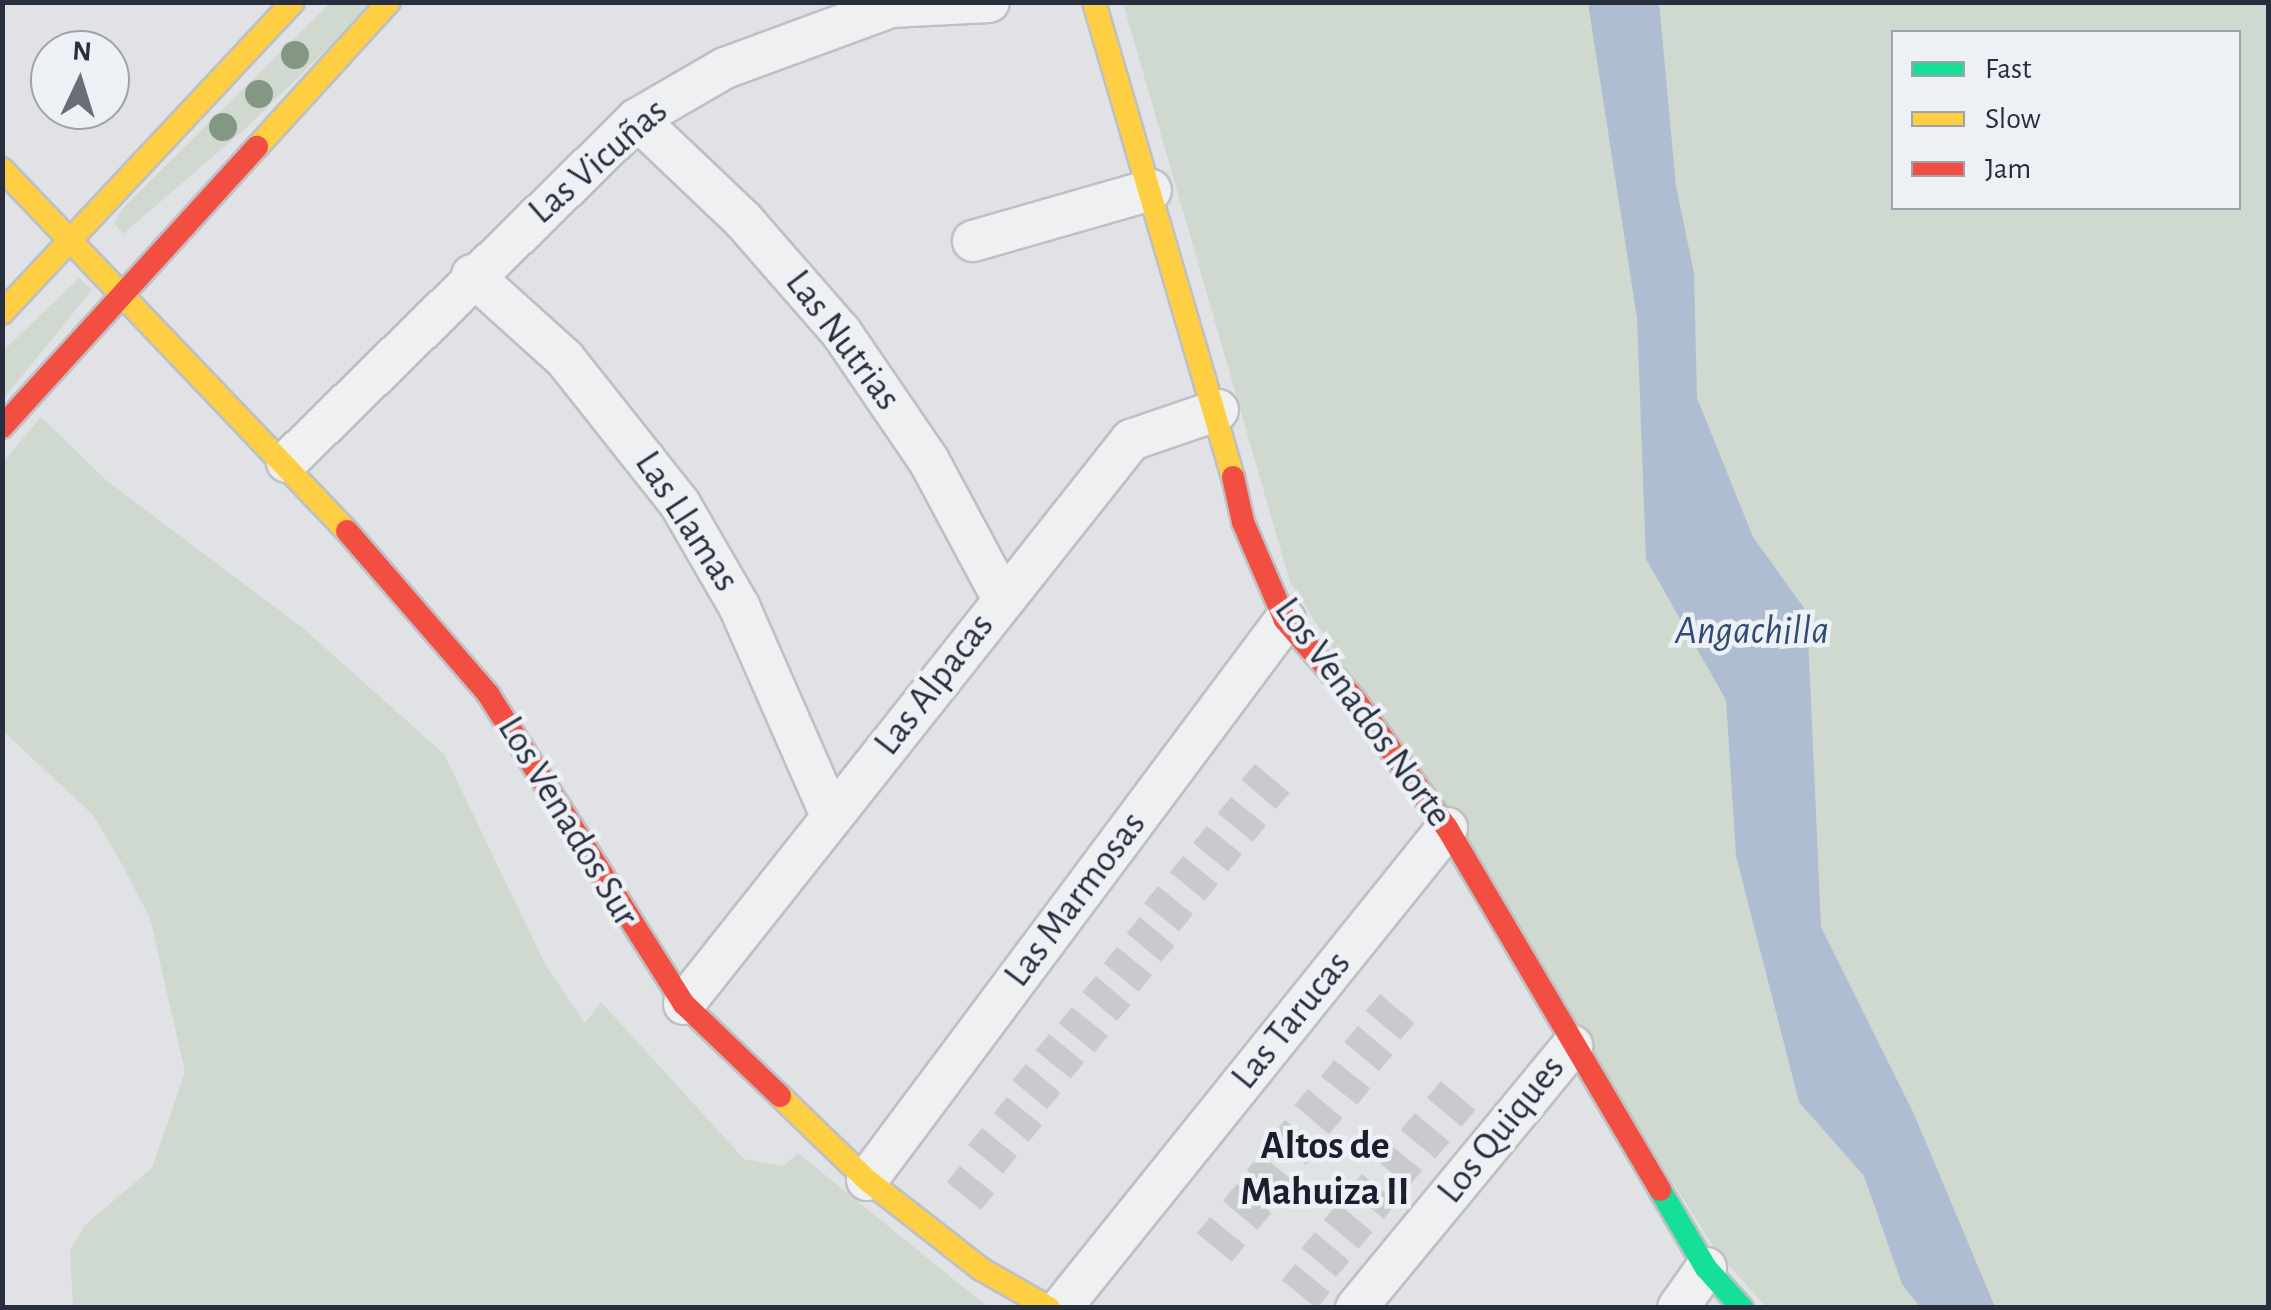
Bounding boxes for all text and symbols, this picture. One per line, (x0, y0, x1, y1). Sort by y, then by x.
north arrow (30, 30, 130, 130)
legend (1891, 30, 2241, 210)
text: N (71, 37, 93, 67)
text: Fast (1985, 54, 2032, 84)
street label: Las Vicuñas (520, 89, 678, 235)
text: Slow (1985, 104, 2041, 134)
text: Jam (1985, 154, 2031, 184)
street label: Las Nutrias (774, 262, 910, 420)
street label: Las Llamas (624, 443, 748, 601)
street label: Los Venados Norte (1264, 589, 1460, 837)
street label: Las Alpacas (865, 605, 1005, 765)
water label: Angachilla (1675, 607, 1829, 655)
street label: Los Venados Sur (487, 709, 647, 935)
street label: Las Marmosas (995, 803, 1157, 997)
street label: Las Tarucas (1223, 943, 1361, 1099)
street label: Los Quiques (1428, 1047, 1576, 1213)
district label: Altos de Mahuiza II (1240, 1122, 1410, 1216)

